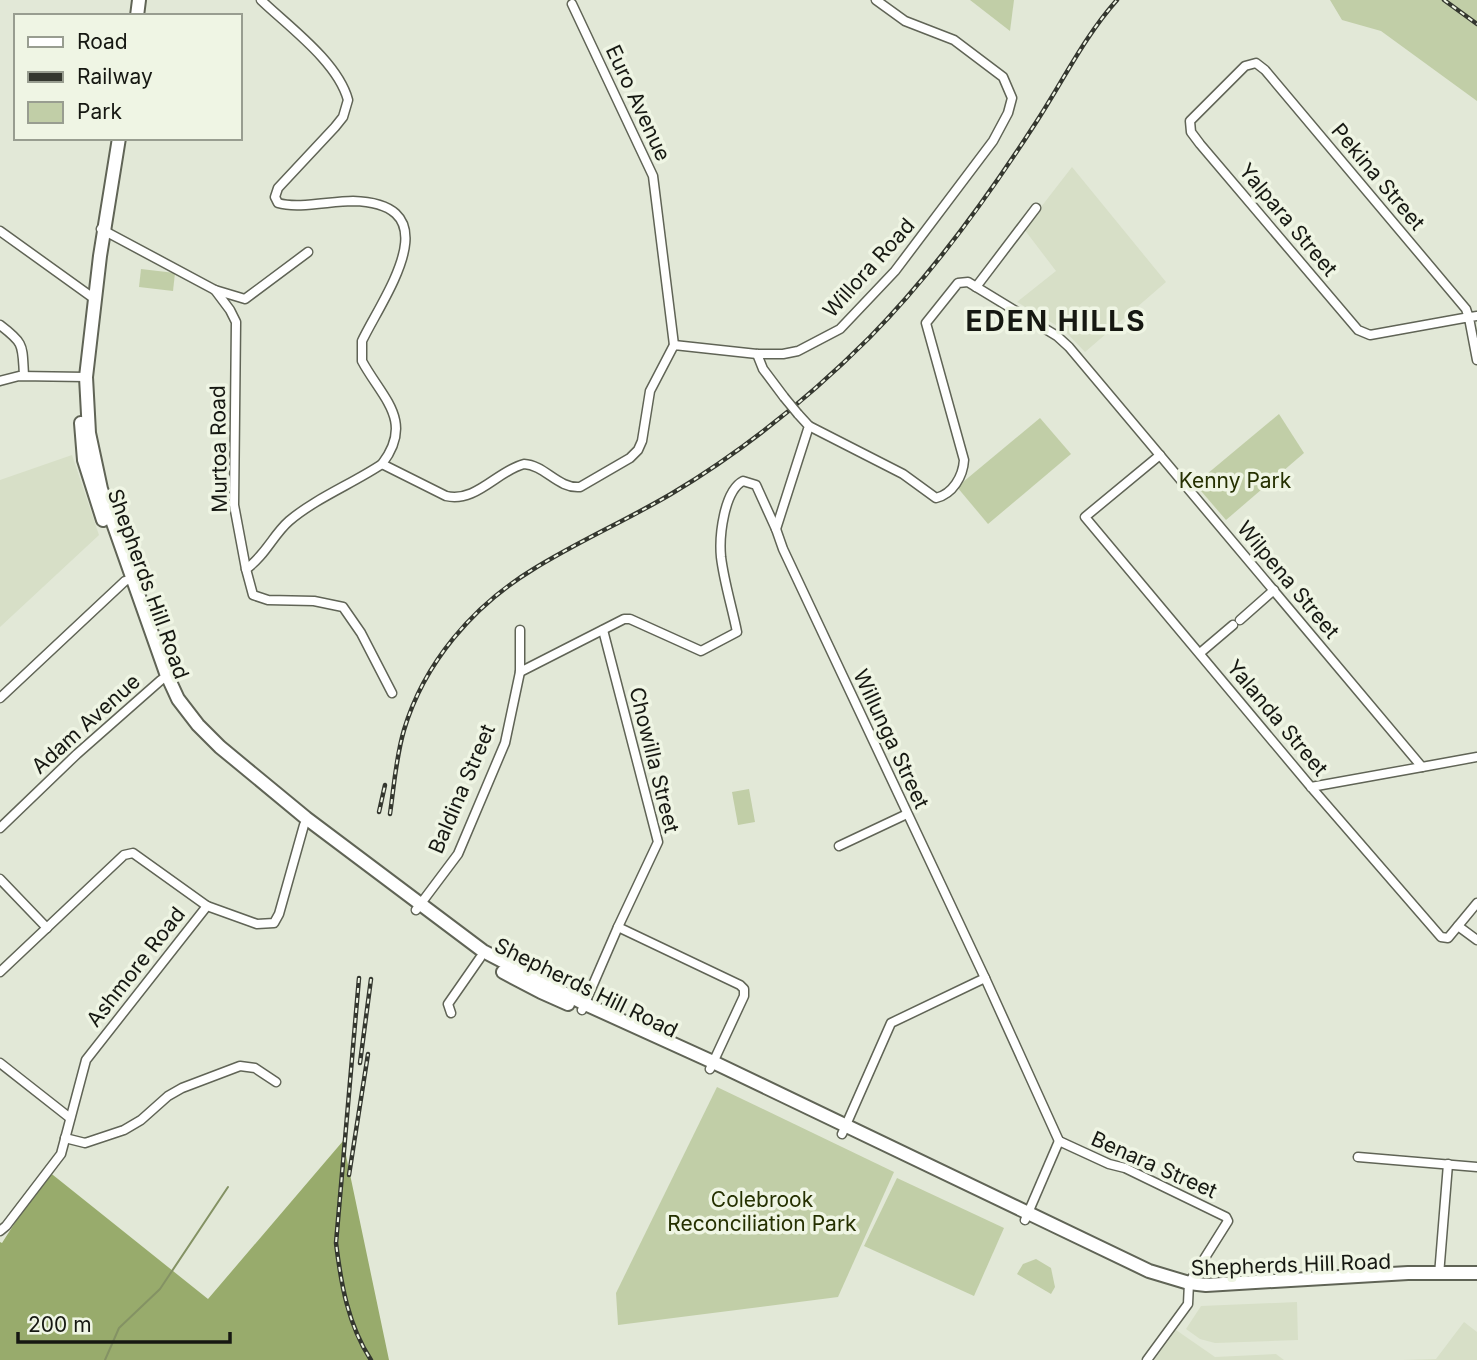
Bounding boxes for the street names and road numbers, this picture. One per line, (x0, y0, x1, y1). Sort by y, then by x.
street label: Euro Avenue (601, 41, 676, 165)
street label: Pekina Street (1327, 118, 1430, 235)
street label: Yalpara Street (1234, 158, 1343, 281)
street label: Willora Road (818, 213, 920, 322)
street label: Murtoa Road (205, 385, 232, 513)
street label: Shepherds Hill Road (102, 485, 195, 682)
street label: Wilpena Street (1232, 516, 1345, 643)
street label: Yalanda Street (1222, 655, 1333, 781)
street label: Willunga Street (848, 665, 935, 812)
street label: Adam Avenue (26, 668, 145, 779)
street label: Chowilla Street (624, 684, 685, 835)
street label: Baldina Street (423, 720, 500, 857)
street label: Ashmore Road (81, 902, 190, 1032)
street label: Shepherds Hill Road (491, 932, 682, 1043)
street label: Benara Street (1087, 1126, 1221, 1203)
street label: Shepherds Hill Road (1190, 1249, 1392, 1280)

